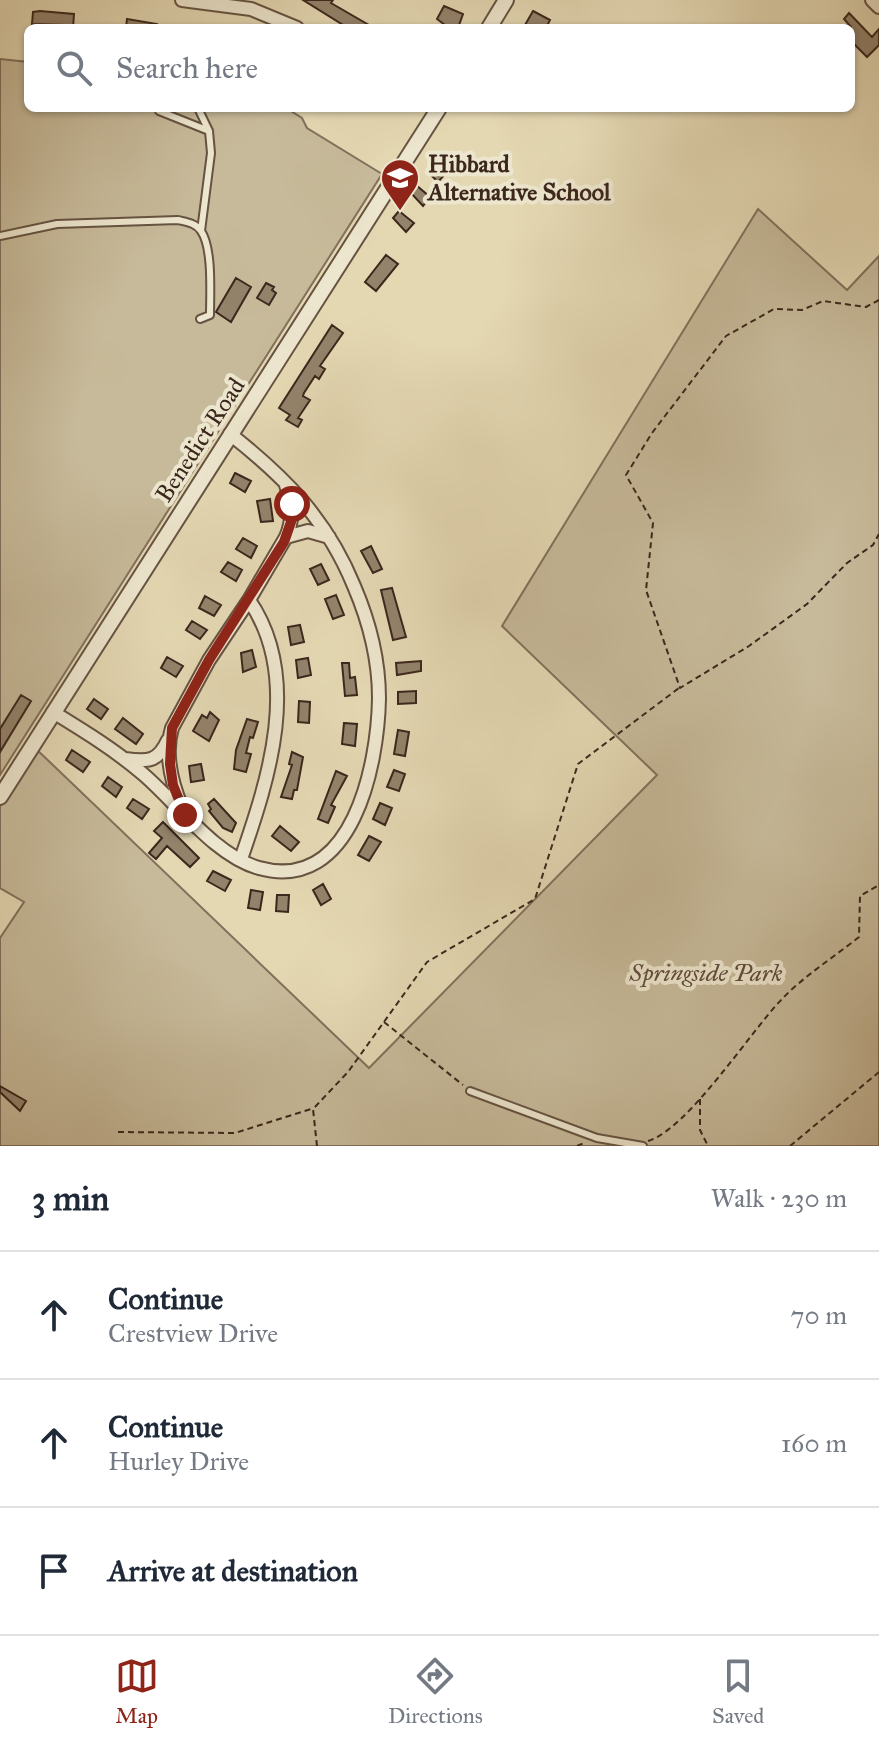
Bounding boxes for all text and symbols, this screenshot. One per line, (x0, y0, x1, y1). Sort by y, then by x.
search box (24, 24, 855, 112)
icon: search (52, 46, 96, 90)
text: Search here (116, 50, 258, 86)
place label: Hibbard Alternative School (426, 149, 611, 207)
school or university icon: Hibbard Alternative School (379, 157, 421, 212)
street label: Benedict Road (149, 372, 251, 508)
route start (274, 486, 310, 522)
route end (167, 797, 203, 833)
park label: Springside Park (629, 958, 783, 988)
text: 3 min (32, 1178, 109, 1219)
text: Walk · 230 m (711, 1182, 847, 1214)
text: Continue (108, 1281, 223, 1317)
icon: ahead (32, 1293, 76, 1337)
text: 70 m (791, 1299, 847, 1331)
text: Crestview Drive (108, 1317, 278, 1349)
text: Continue (108, 1409, 223, 1445)
icon: ahead (32, 1421, 76, 1465)
text: 160 m (781, 1427, 847, 1459)
text: Hurley Drive (108, 1445, 249, 1477)
icon: arrive (32, 1549, 76, 1593)
text: Arrive at destination (108, 1553, 358, 1589)
tab: Map (115, 1654, 159, 1729)
tab: Directions (388, 1654, 483, 1729)
tab: Saved (712, 1654, 764, 1729)

